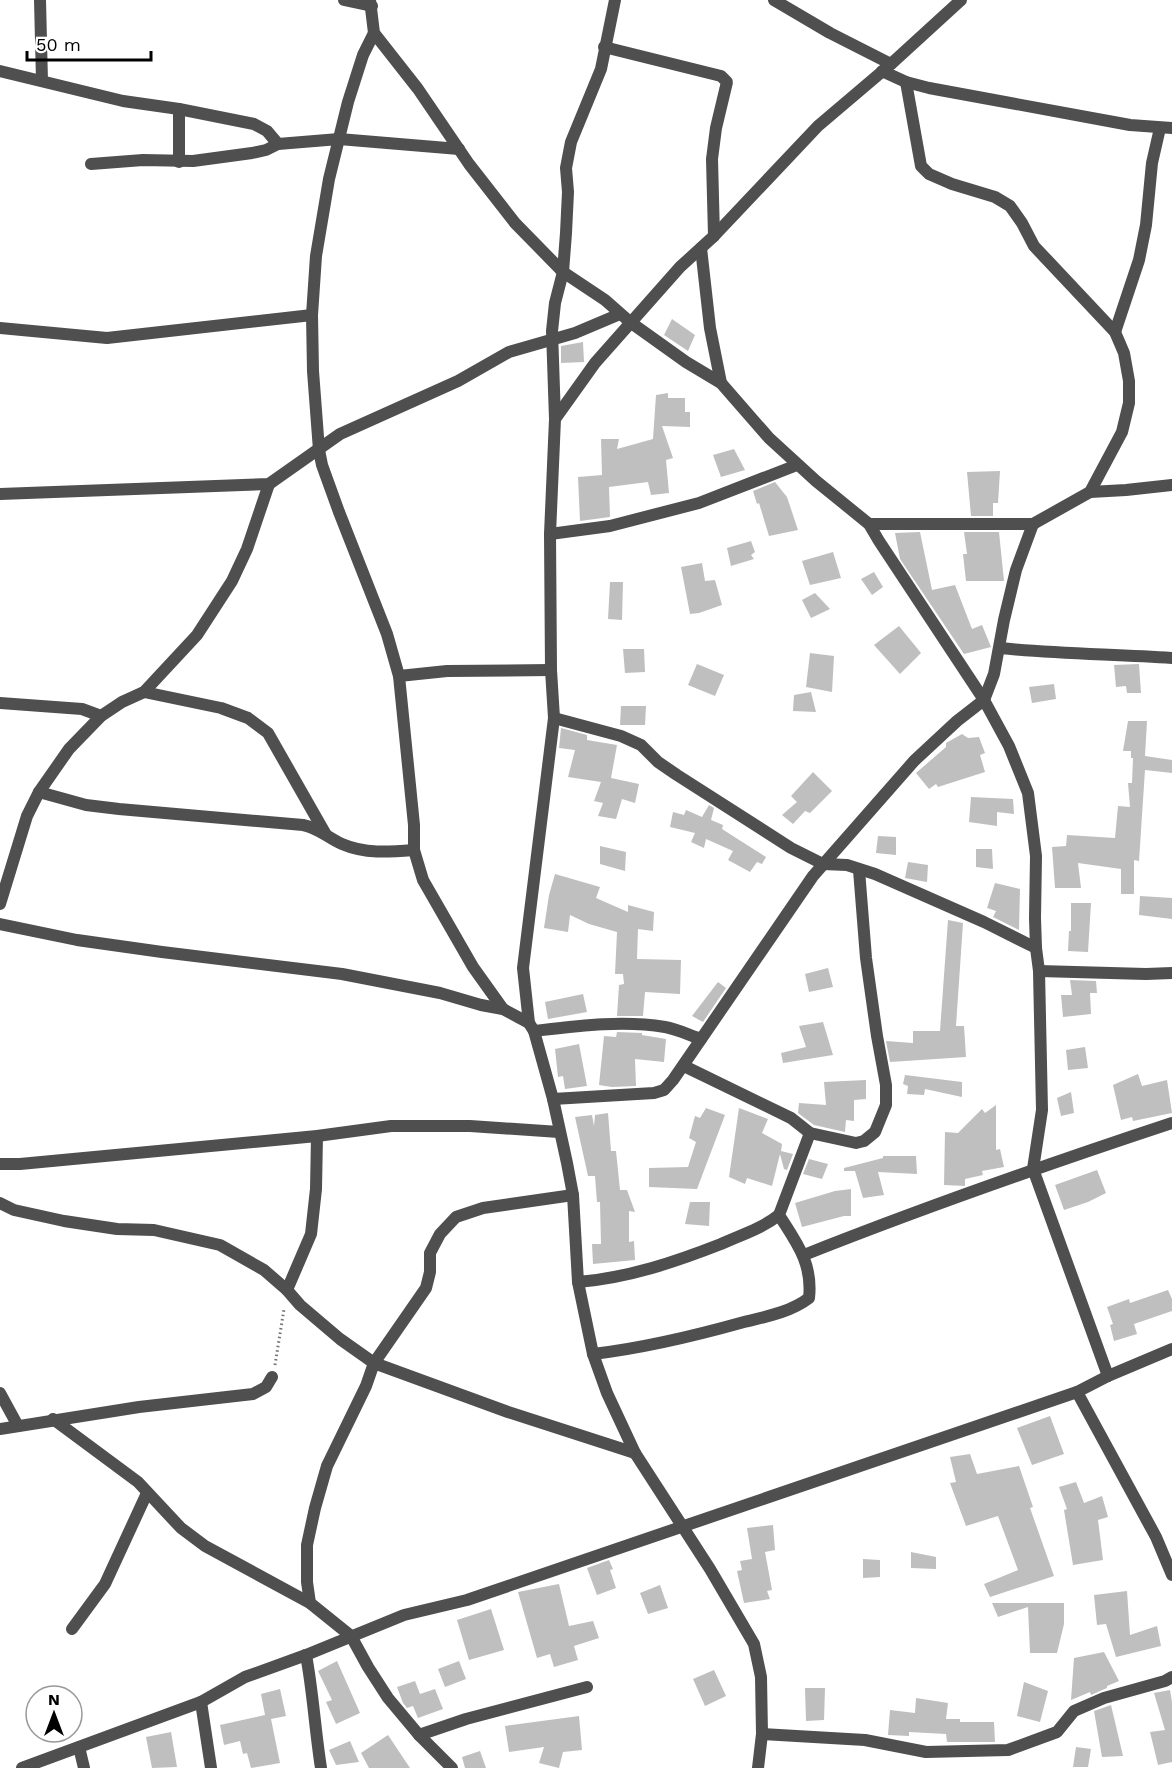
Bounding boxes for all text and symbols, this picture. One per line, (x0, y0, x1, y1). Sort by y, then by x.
scale bar (27, 24, 152, 62)
text: 50 m (36, 34, 81, 55)
north arrow (24, 1684, 84, 1744)
text: N (48, 1690, 60, 1709)

